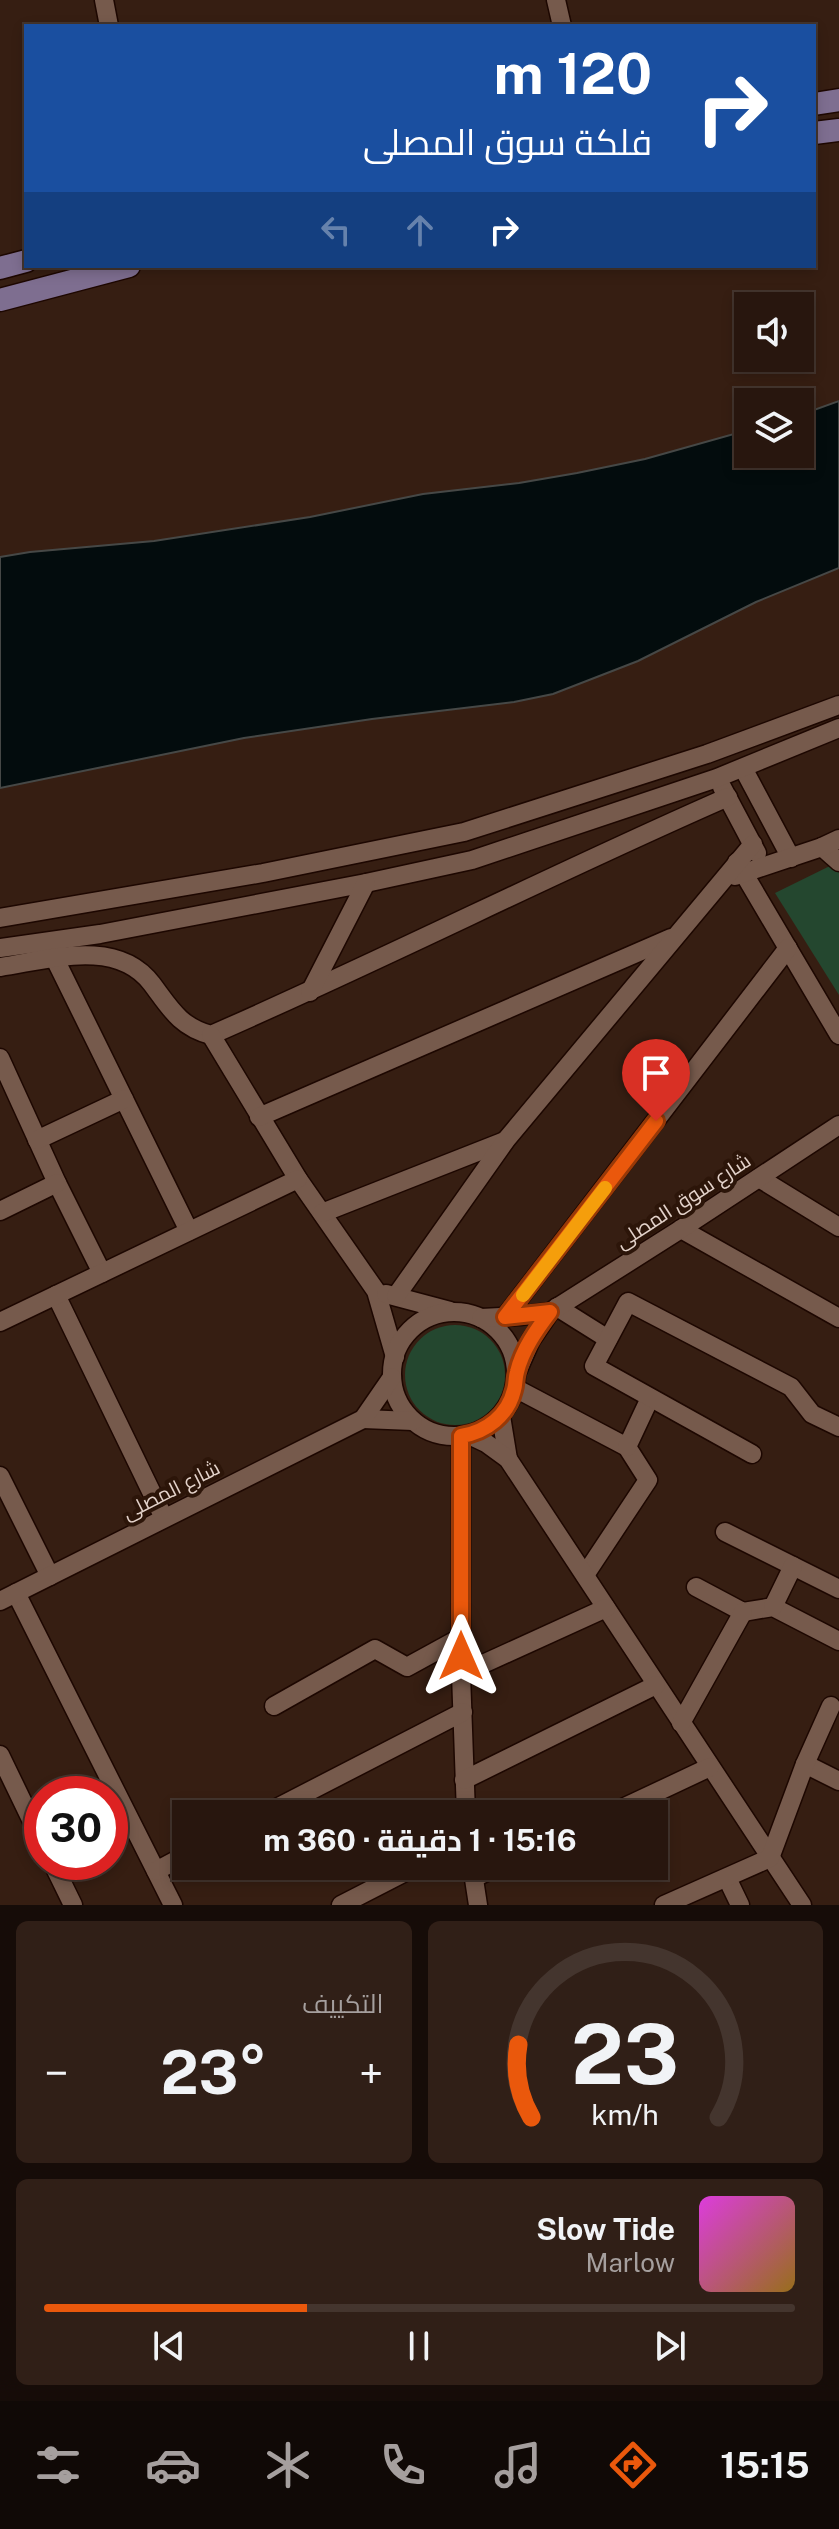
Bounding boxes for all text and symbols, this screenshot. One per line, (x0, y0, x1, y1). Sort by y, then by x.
text: 120 m (494, 41, 652, 107)
icon: right (680, 56, 784, 160)
text: فلكة سوق المصلى (363, 121, 652, 163)
icon: left (314, 208, 358, 252)
icon: ahead (398, 208, 442, 252)
icon: right (482, 208, 526, 252)
map controls (734, 292, 814, 468)
button: sound (734, 292, 814, 372)
button: layers (734, 388, 814, 468)
pin (622, 1039, 690, 1121)
icon: arrive (634, 1051, 678, 1095)
street label: شارع سوق المصلى (611, 1148, 756, 1255)
street label: شارع المصلى (118, 1455, 225, 1527)
position arrow (419, 1614, 503, 1698)
speed limit sign: 30 (24, 1776, 128, 1880)
text: 15:16 · 1 دقيقة · 360 m (263, 1822, 577, 1858)
text: التكييف (302, 1988, 384, 2019)
text: 23 (571, 2005, 679, 2103)
text: 23° (161, 2037, 267, 2108)
text: − (44, 2047, 68, 2099)
text: + (359, 2047, 383, 2099)
text: km/h (592, 2098, 659, 2131)
text: Slow Tide (536, 2211, 675, 2247)
text: Marlow (585, 2247, 675, 2278)
icon: previous (147, 2324, 191, 2368)
icon: pause (397, 2324, 441, 2368)
icon: next (648, 2324, 692, 2368)
icon: filters (30, 2437, 86, 2493)
icon: car (145, 2437, 201, 2493)
icon: climate (260, 2437, 316, 2493)
icon: phone (375, 2437, 431, 2493)
icon: music (490, 2437, 546, 2493)
icon: directions (605, 2437, 661, 2493)
text: 15:15 (720, 2444, 809, 2486)

